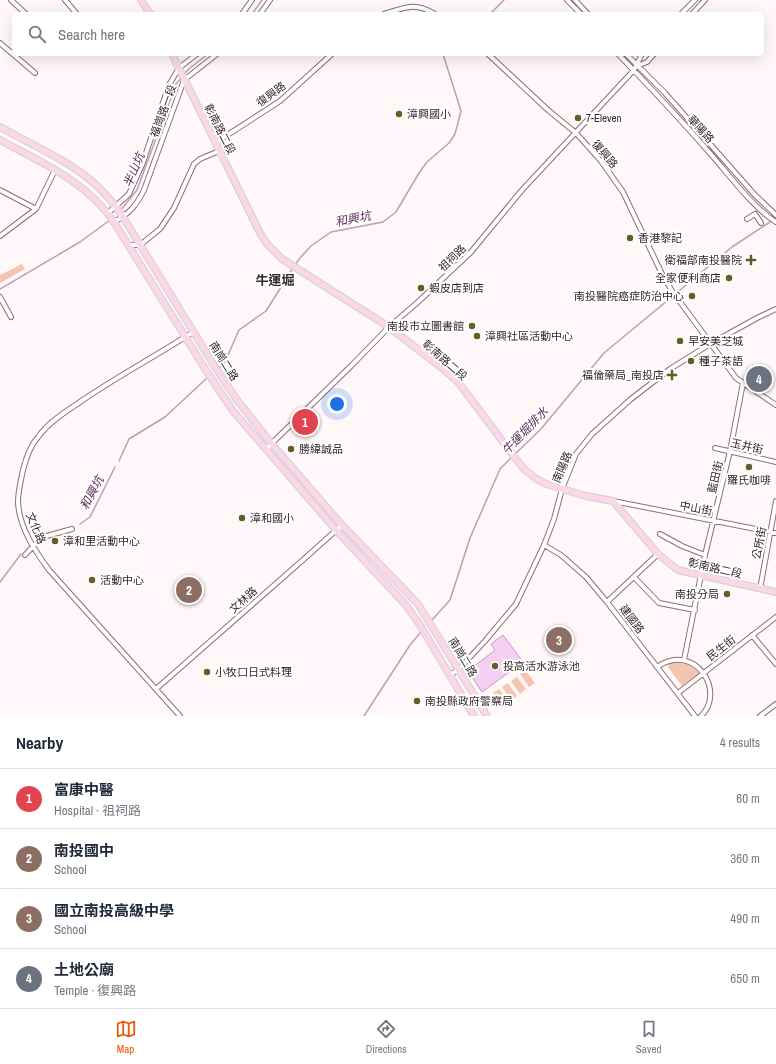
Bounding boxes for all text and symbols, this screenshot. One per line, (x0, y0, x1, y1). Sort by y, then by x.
search box (12, 12, 764, 56)
icon: search (26, 23, 48, 45)
text: Search here (58, 24, 125, 45)
street label: 復興路 (254, 79, 288, 109)
street label: 福崗路一段 (147, 83, 179, 139)
street label: 彰南路二段 (201, 101, 239, 157)
place label: 漳興國小 (407, 107, 451, 121)
marker: 漳興國小 (394, 109, 404, 119)
place label: 7-Eleven (586, 111, 622, 125)
street label: 華陽路 (685, 112, 717, 146)
marker: 7-Eleven (573, 113, 583, 123)
street label: 復興路 (589, 137, 621, 171)
water label: 半山坑 (120, 148, 149, 190)
water label: 和興坑 (334, 207, 374, 230)
place label: 香港黎記 (638, 231, 682, 245)
marker: 香港黎記 (625, 233, 635, 243)
street label: 祖祠路 (435, 242, 469, 274)
place label: 衛福部南投醫院 (664, 253, 742, 267)
marker: 衛福部南投醫院 (745, 254, 757, 266)
place label: 全家便利商店 (655, 271, 721, 285)
district label: 牛運堀 (255, 272, 295, 289)
marker: 全家便利商店 (724, 273, 734, 283)
place label: 蝦皮店到店 (429, 281, 484, 295)
marker: 蝦皮店到店 (416, 283, 426, 293)
place label: 南投醫院癌症防治中心 (574, 289, 684, 303)
marker: 南投醫院癌症防治中心 (687, 291, 697, 301)
place label: 南投市立圖書館 (387, 319, 464, 333)
marker: 南投市立圖書館 (467, 321, 477, 331)
place label: 漳興社區活動中心 (485, 329, 573, 343)
marker: 漳興社區活動中心 (472, 331, 482, 341)
place label: 早安美芝城 (688, 334, 743, 348)
marker: 早安美芝城 (675, 336, 685, 346)
street label: 彰南路二段 (420, 337, 470, 383)
street label: 南崗二路 (206, 339, 242, 383)
place label: 種子茶語 (699, 354, 743, 368)
marker: 種子茶語 (686, 356, 696, 366)
pin: 4 (746, 364, 772, 394)
place label: 福倫藥局_南投店 (582, 368, 664, 382)
marker: 福倫藥局_南投店 (667, 370, 677, 380)
your location (327, 394, 347, 414)
water label: 牛運堀排水 (498, 403, 552, 458)
pin: 1 (292, 407, 318, 437)
street label: 玉井街 (729, 435, 765, 457)
place label: 勝緯誠品 (299, 442, 343, 456)
marker: 勝緯誠品 (286, 444, 296, 454)
street label: 南陽路 (549, 449, 575, 485)
street label: 藍田街 (704, 459, 726, 495)
marker: 羅氏咖啡 (744, 462, 754, 472)
water label: 和興坑 (76, 472, 108, 513)
place label: 羅氏咖啡 (727, 473, 771, 487)
street label: 中山街 (678, 498, 714, 518)
street label: 文化路 (23, 510, 49, 546)
place label: 漳和國小 (250, 511, 294, 525)
marker: 漳和國小 (237, 513, 247, 523)
street label: 公所街 (749, 525, 769, 561)
place label: 漳和里活動中心 (63, 534, 140, 548)
marker: 漳和里活動中心 (50, 536, 60, 546)
street label: 彰南路二段 (687, 555, 743, 581)
place label: 活動中心 (100, 573, 144, 587)
marker: 活動中心 (87, 575, 97, 585)
pin: 2 (176, 575, 202, 605)
street label: 文林路 (226, 584, 260, 616)
place label: 南投分局 (675, 587, 719, 601)
marker: 南投分局 (722, 589, 732, 599)
street label: 建國路 (616, 602, 648, 636)
pin: 3 (546, 625, 572, 655)
street label: 民生街 (704, 632, 738, 664)
street label: 南崗二路 (446, 635, 480, 679)
place label: 投高活水游泳池 (503, 659, 580, 673)
marker: 投高活水游泳池 (490, 661, 500, 671)
place label: 小牧口日式料理 (215, 665, 292, 679)
marker: 小牧口日式料理 (202, 667, 212, 677)
place label: 南投縣政府警察局 (425, 694, 513, 708)
marker: 南投縣政府警察局 (412, 696, 422, 706)
text: Nearby (16, 731, 63, 754)
text: 4 results (720, 734, 760, 751)
text: 富康中醫 (54, 779, 114, 800)
text: 1 (26, 790, 32, 807)
text: 60 m (736, 790, 760, 807)
text: Hospital · 祖祠路 (54, 802, 141, 819)
text: 南投國中 (54, 840, 114, 861)
text: 2 (26, 850, 32, 867)
text: 360 m (730, 850, 760, 867)
text: School (54, 861, 87, 878)
text: 國立南投高級中學 (54, 900, 174, 921)
text: 3 (26, 910, 32, 927)
text: 490 m (730, 910, 760, 927)
text: School (54, 921, 87, 938)
text: 土地公廟 (54, 959, 114, 980)
text: 4 (26, 970, 32, 987)
text: 650 m (730, 970, 760, 987)
text: Temple · 復興路 (54, 982, 136, 999)
tab: Map (115, 1018, 137, 1056)
tab: Directions (366, 1018, 407, 1056)
tab: Saved (636, 1018, 661, 1056)

